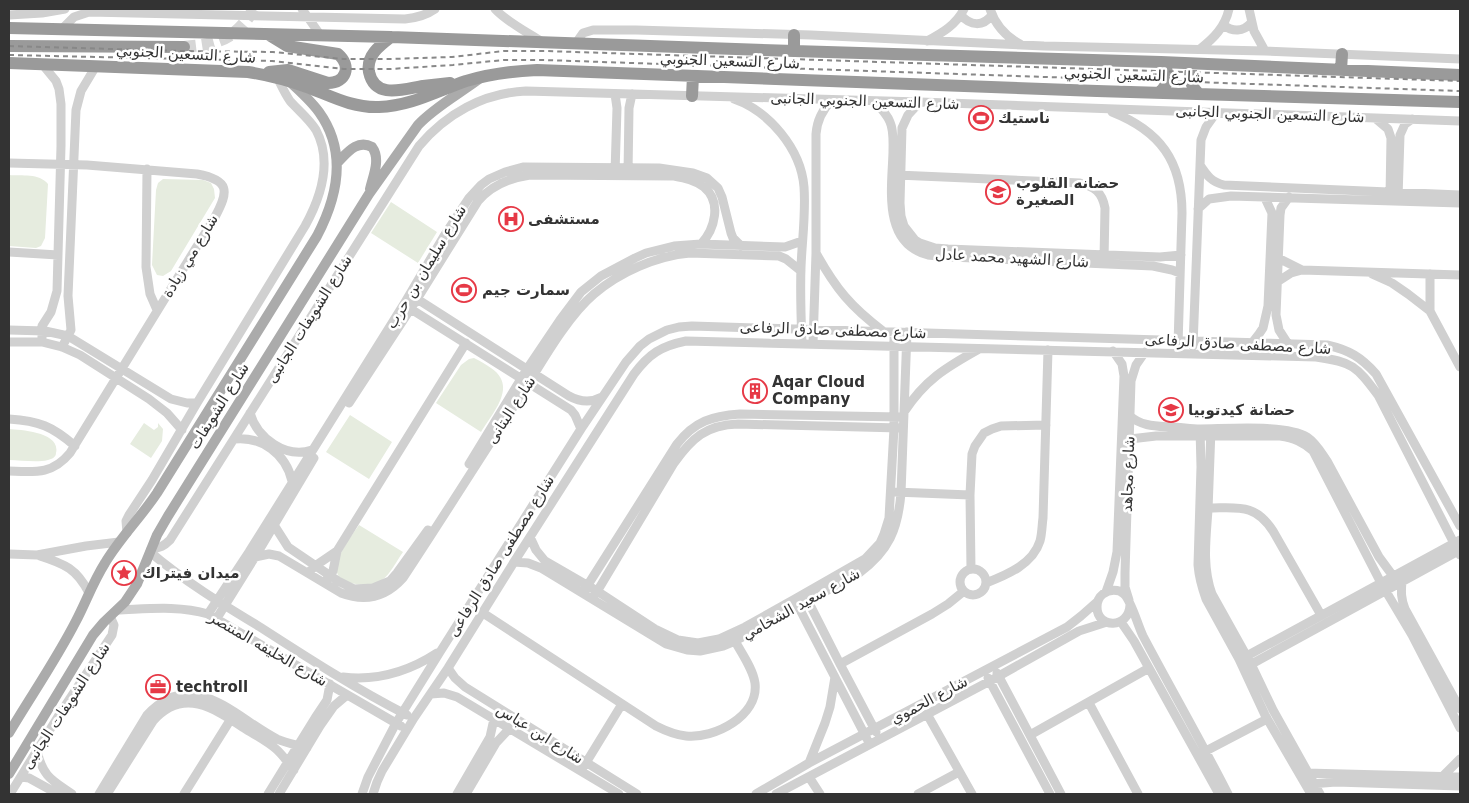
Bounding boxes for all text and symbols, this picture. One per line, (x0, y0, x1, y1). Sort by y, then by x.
street label: شارع التسعين الجنوبي (116, 41, 256, 68)
street label: شارع التسعين الجنوبي (660, 50, 800, 73)
street label: شارع التسعين الجنوبي (1064, 64, 1204, 87)
street label: شارع التسعين الجنوبي الجانبى (770, 89, 960, 114)
street label: شارع التسعين الجنوبي الجانبى (1175, 102, 1365, 127)
sports icon: ناستيك (968, 105, 994, 131)
place label: ناستيك (998, 109, 1050, 127)
place label: حضانه القلوب الصغيرة (1016, 174, 1119, 209)
school or university icon: حضانه القلوب الصغيرة (985, 179, 1011, 205)
street label: شارع سليمان بن حرب (382, 202, 470, 332)
hospital icon: مستشفى (498, 206, 524, 232)
place label: مستشفى (528, 210, 600, 228)
street label: شارع مي زيادة (158, 211, 223, 301)
street label: شارع الشهيد محمد عادل (934, 245, 1090, 271)
street label: شارع الشويفات الجانبى (262, 252, 356, 386)
sports icon: سمارت جيم (451, 277, 477, 303)
place label: سمارت جيم (482, 281, 570, 299)
street label: شارع مصطفى صادق الرفاعى (739, 318, 927, 342)
street label: شارع مصطفى صادق الرفاعى (1144, 330, 1332, 358)
street label: شارع الشويفات (185, 359, 253, 453)
street label: شارع البتانى (482, 373, 540, 447)
place label: Aqar Cloud Company (772, 373, 865, 408)
building icon: Aqar Cloud Company (742, 378, 768, 404)
school or university icon: حضانة كيدتوبيا (1158, 397, 1184, 423)
place label: حضانة كيدتوبيا (1188, 401, 1295, 419)
street label: شارع مجاهد (1118, 436, 1138, 512)
street label: شارع مصطفى صادق الرفاعى (444, 472, 558, 640)
place icon: ميدان فيتراك (111, 560, 137, 586)
place label: ميدان فيتراك (142, 564, 240, 582)
street label: شارع سعيد الشخامي (739, 564, 864, 645)
street label: شارع الخليفه المنتصر (205, 607, 331, 690)
street label: شارع الشويفات الجانبى (18, 639, 114, 773)
street label: شارع الحموي (887, 672, 971, 729)
office icon: techtroll (145, 674, 171, 700)
place label: techtroll (176, 678, 248, 696)
street label: شارع ابن عباس (493, 700, 587, 768)

